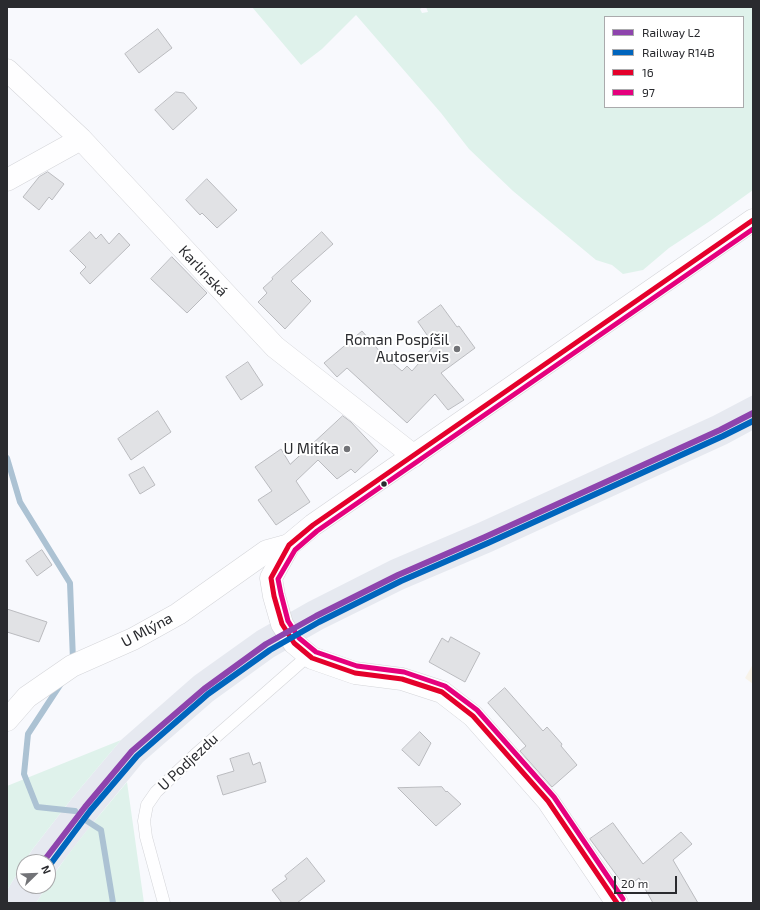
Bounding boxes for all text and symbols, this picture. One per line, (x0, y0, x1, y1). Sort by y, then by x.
legend (604, 16, 744, 108)
text: Railway L2 (642, 25, 701, 39)
text: Railway R14B (642, 45, 715, 59)
text: 16 (642, 65, 654, 79)
text: 97 (642, 85, 655, 99)
street label: Karlinská (175, 242, 231, 300)
place label: Roman Pospíšil Autoservis (345, 331, 449, 366)
marker: Roman Pospíšil Autoservis (452, 344, 462, 354)
place label: U Mitíka (283, 440, 339, 458)
marker: U Mitíka (342, 444, 352, 454)
unlabelled marker (379, 479, 389, 489)
street label: U Mlýna (118, 609, 176, 651)
street label: U Podjezdu (154, 730, 222, 794)
north arrow (16, 854, 56, 894)
text: N (39, 863, 54, 876)
scale bar (616, 868, 679, 894)
text: 20 m (621, 876, 648, 890)

